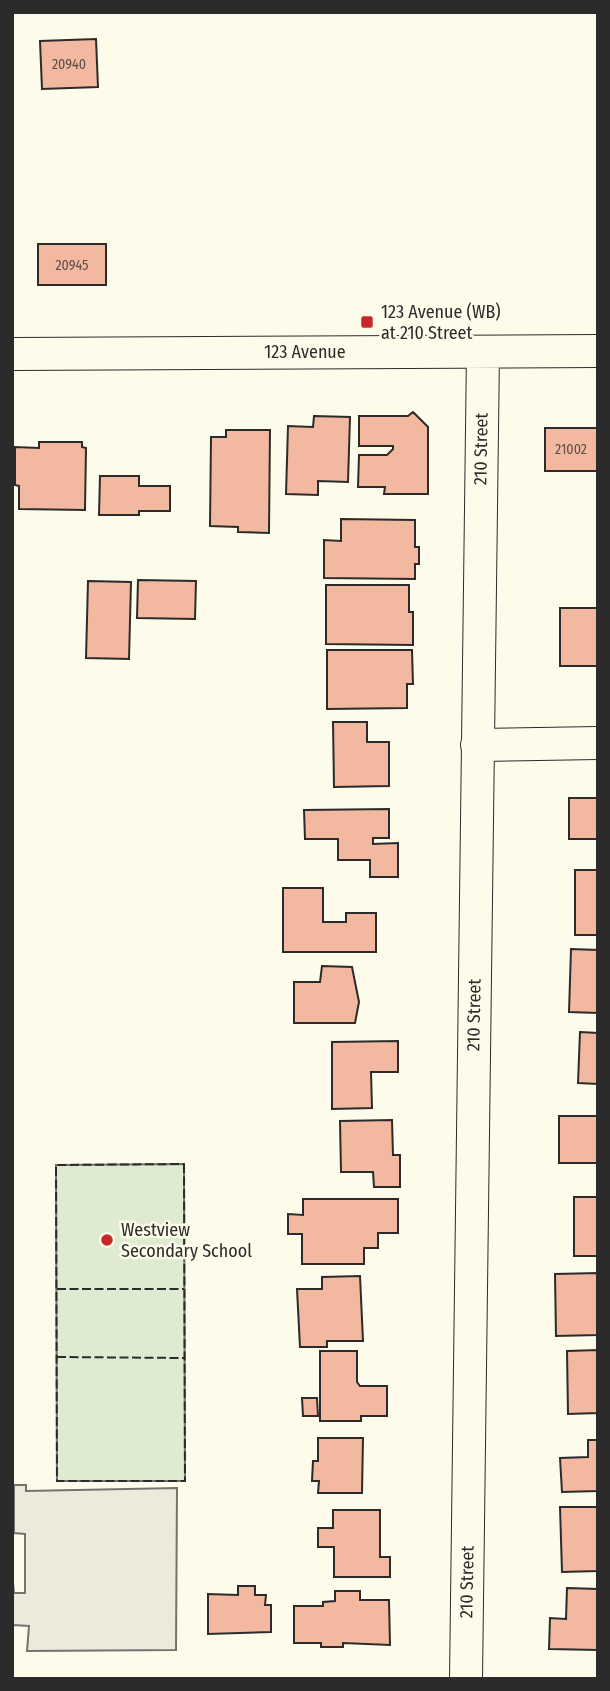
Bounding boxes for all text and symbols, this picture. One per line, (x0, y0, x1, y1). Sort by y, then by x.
house number: 20940 (52, 56, 86, 73)
house number: 20945 (55, 257, 89, 274)
place label: 123 Avenue (WB) at 210 Street (381, 301, 501, 344)
marker: 123 Avenue (WB) at 210 Street (359, 314, 375, 330)
street label: 123 Avenue (264, 341, 346, 363)
street label: 210 Street (469, 412, 493, 485)
house number: 21002 (555, 441, 587, 458)
street label: 210 Street (462, 978, 486, 1051)
place label: Westview Secondary School (121, 1219, 252, 1262)
marker: Westview Secondary School (99, 1232, 115, 1248)
street label: 210 Street (455, 1545, 479, 1618)

